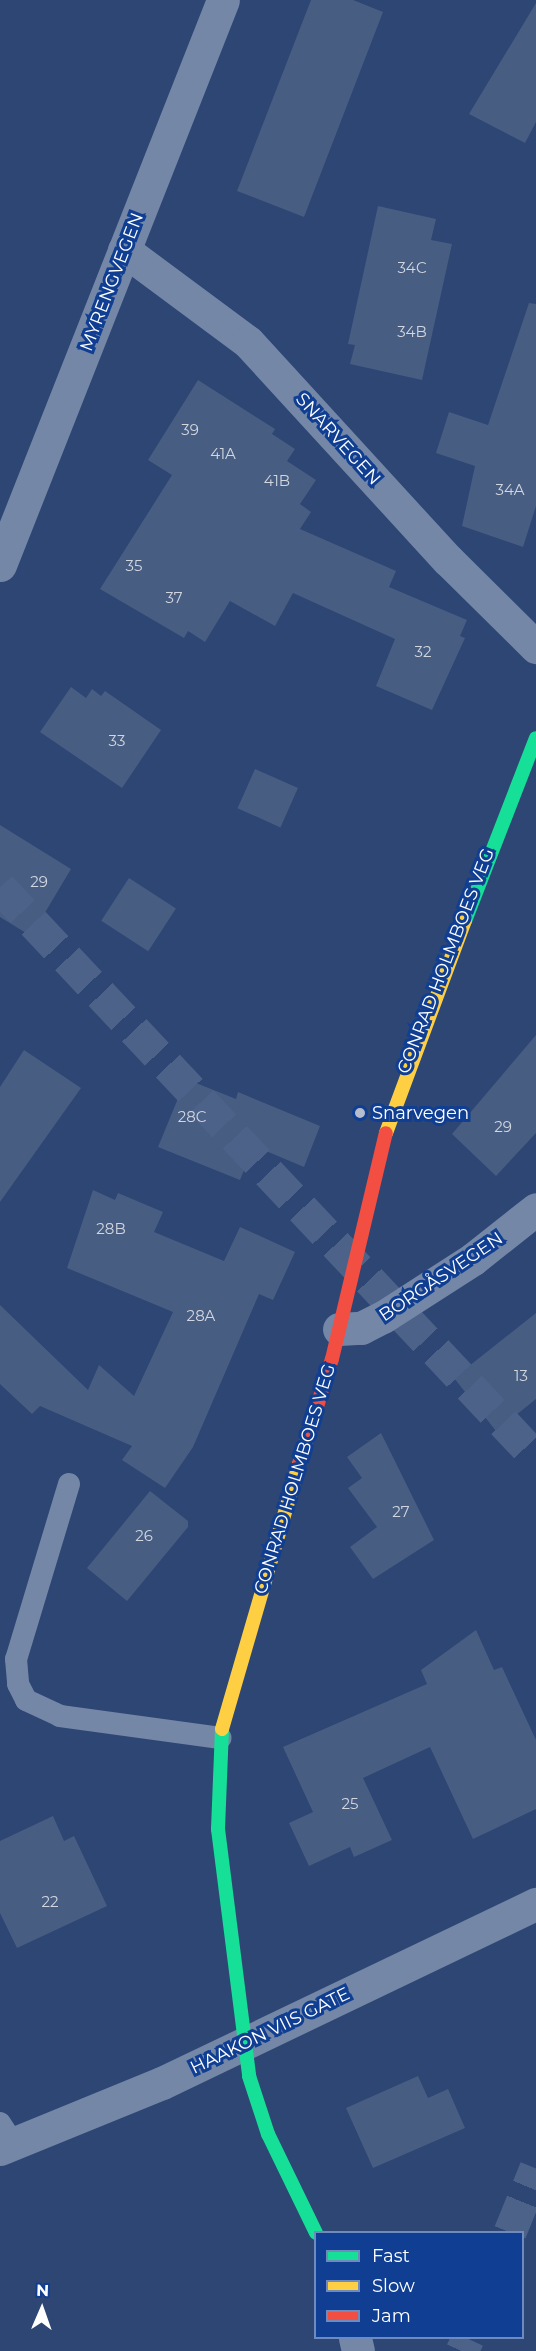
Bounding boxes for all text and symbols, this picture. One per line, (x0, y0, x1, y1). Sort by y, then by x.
street label: MYRENGVEGEN (76, 210, 148, 354)
house number: 34C (397, 259, 427, 277)
house number: 34B (397, 323, 427, 341)
street label: SNARVEGEN (291, 388, 385, 490)
house number: 39 (181, 421, 199, 439)
house number: 41A (210, 445, 236, 463)
house number: 41B (264, 472, 290, 490)
house number: 34A (495, 481, 525, 499)
house number: 35 (126, 557, 142, 575)
house number: 37 (165, 589, 183, 607)
house number: 32 (415, 643, 431, 661)
house number: 33 (109, 732, 125, 750)
street label: CONRAD HOLMBOES VEG (393, 845, 499, 1077)
house number: 29 (30, 873, 48, 891)
place label: Snarvegen (372, 1102, 469, 1124)
marker: Snarvegen (353, 1106, 367, 1120)
house number: 28C (178, 1108, 206, 1126)
house number: 29 (494, 1118, 512, 1136)
house number: 28B (96, 1220, 126, 1238)
street label: BORGÅSVEGEN (375, 1228, 507, 1326)
house number: 28A (187, 1307, 215, 1325)
street label: CONRAD HOLMBOES VEG (250, 1361, 340, 1597)
house number: 13 (514, 1367, 528, 1385)
house number: 27 (392, 1503, 410, 1521)
house number: 26 (135, 1527, 153, 1545)
house number: 25 (341, 1795, 359, 1813)
house number: 22 (41, 1893, 59, 1911)
street label: HAAKON VIIS GATE (187, 1983, 353, 2079)
legend (314, 2231, 524, 2339)
text: Fast (372, 2245, 410, 2267)
text: Slow (372, 2275, 415, 2297)
north arrow (12, 2279, 72, 2339)
text: N (36, 2281, 49, 2300)
text: Jam (372, 2305, 411, 2327)

